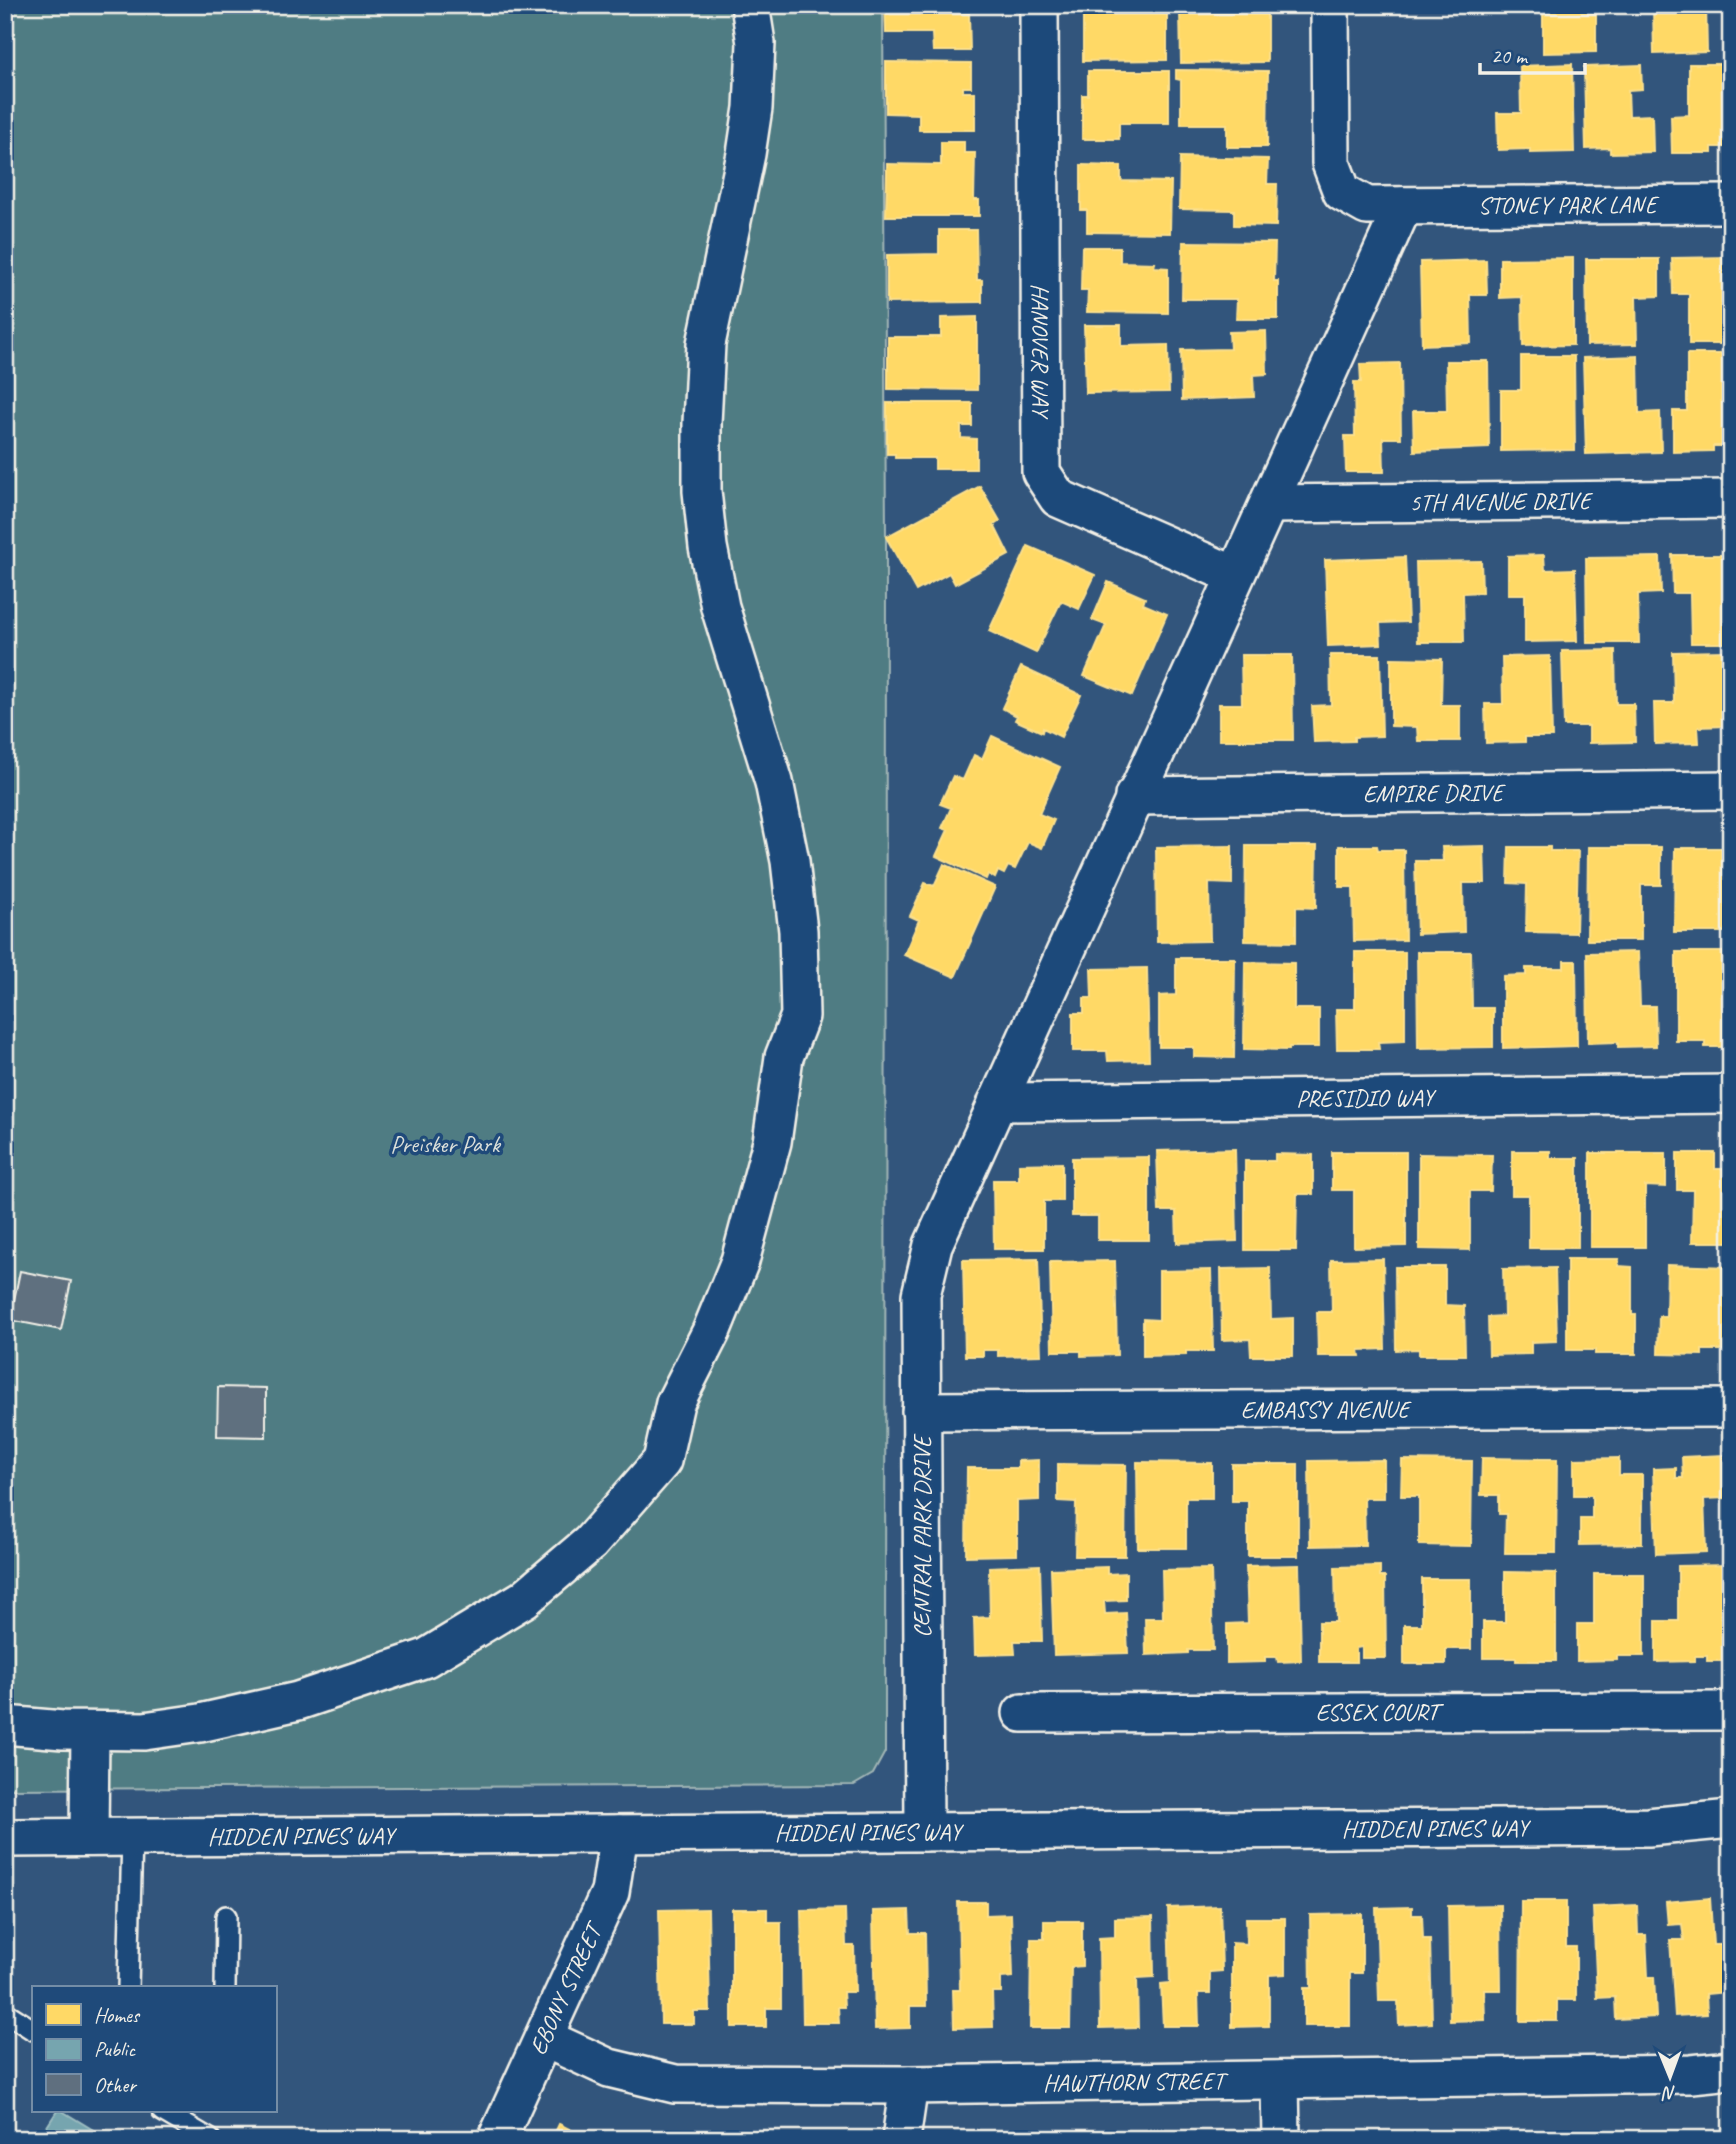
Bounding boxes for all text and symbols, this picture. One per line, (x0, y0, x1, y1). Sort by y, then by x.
scale bar (1480, 32, 1586, 76)
text: 20 m (1491, 43, 1529, 69)
street label: STONEY PARK LANE (1478, 189, 1660, 220)
street label: HANOVER WAY (1025, 283, 1056, 419)
street label: 5TH AVENUE DRIVE (1409, 485, 1594, 517)
street label: EMPIRE DRIVE (1363, 777, 1506, 809)
street label: PRESIDIO WAY (1296, 1082, 1437, 1114)
park label: Preisker Park (390, 1129, 502, 1159)
street label: EMBASSY AVENUE (1241, 1394, 1412, 1425)
street label: CENTRAL PARK DRIVE (907, 1433, 937, 1638)
street label: ESSEX COURT (1316, 1697, 1444, 1727)
street label: HIDDEN PINES WAY (1342, 1813, 1531, 1844)
street label: HIDDEN PINES WAY (775, 1817, 964, 1848)
street label: HIDDEN PINES WAY (208, 1820, 397, 1852)
street label: EBONY STREET (523, 1916, 610, 2059)
legend (32, 1986, 276, 2112)
text: Homes (94, 2002, 141, 2028)
text: Public (94, 2036, 136, 2062)
north arrow (1634, 2042, 1704, 2112)
street label: HAWTHORN STREET (1043, 2065, 1229, 2098)
text: Other (94, 2072, 137, 2098)
text: N (1661, 2081, 1676, 2105)

